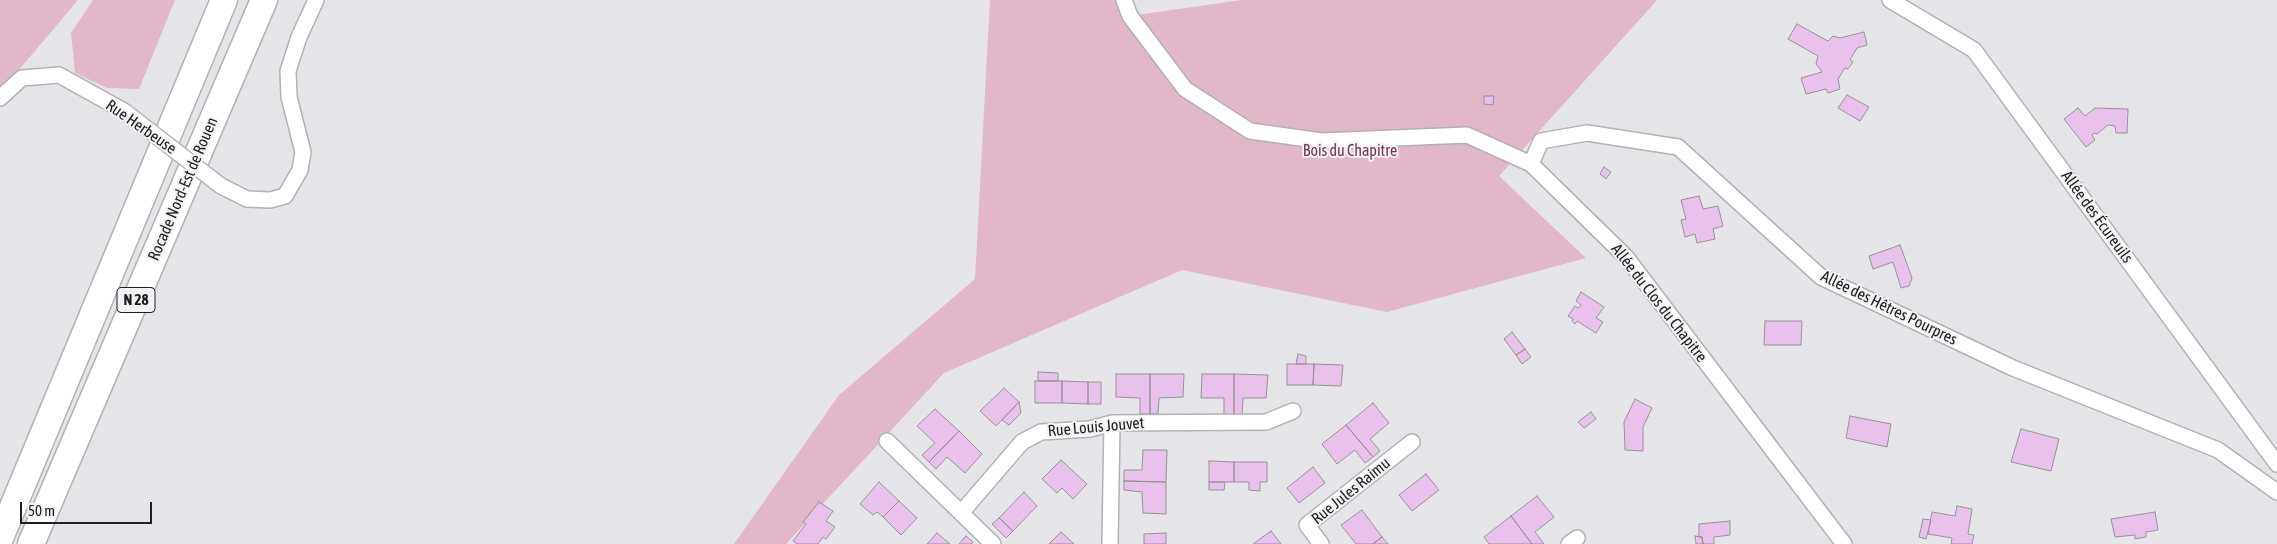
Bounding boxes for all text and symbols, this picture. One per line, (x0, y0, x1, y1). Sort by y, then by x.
street label: Rue Herbeuse (102, 96, 180, 158)
street label: Rocade Nord-Est de Rouen (144, 114, 222, 264)
park label: Bois du Chapitre (1303, 141, 1397, 161)
street label: Allée des Écureuils (2057, 167, 2137, 267)
street label: Allée du Clos du Chapitre (1607, 240, 1711, 366)
street label: Allée des Hêtres Pourpres (1818, 267, 1960, 349)
road number: N 28 (117, 288, 155, 312)
street label: Rue Louis Jouvet (1047, 413, 1145, 441)
street label: Rue Jules Raimu (1308, 453, 1394, 529)
scale bar (22, 492, 155, 524)
text: 50 m (28, 502, 55, 519)

